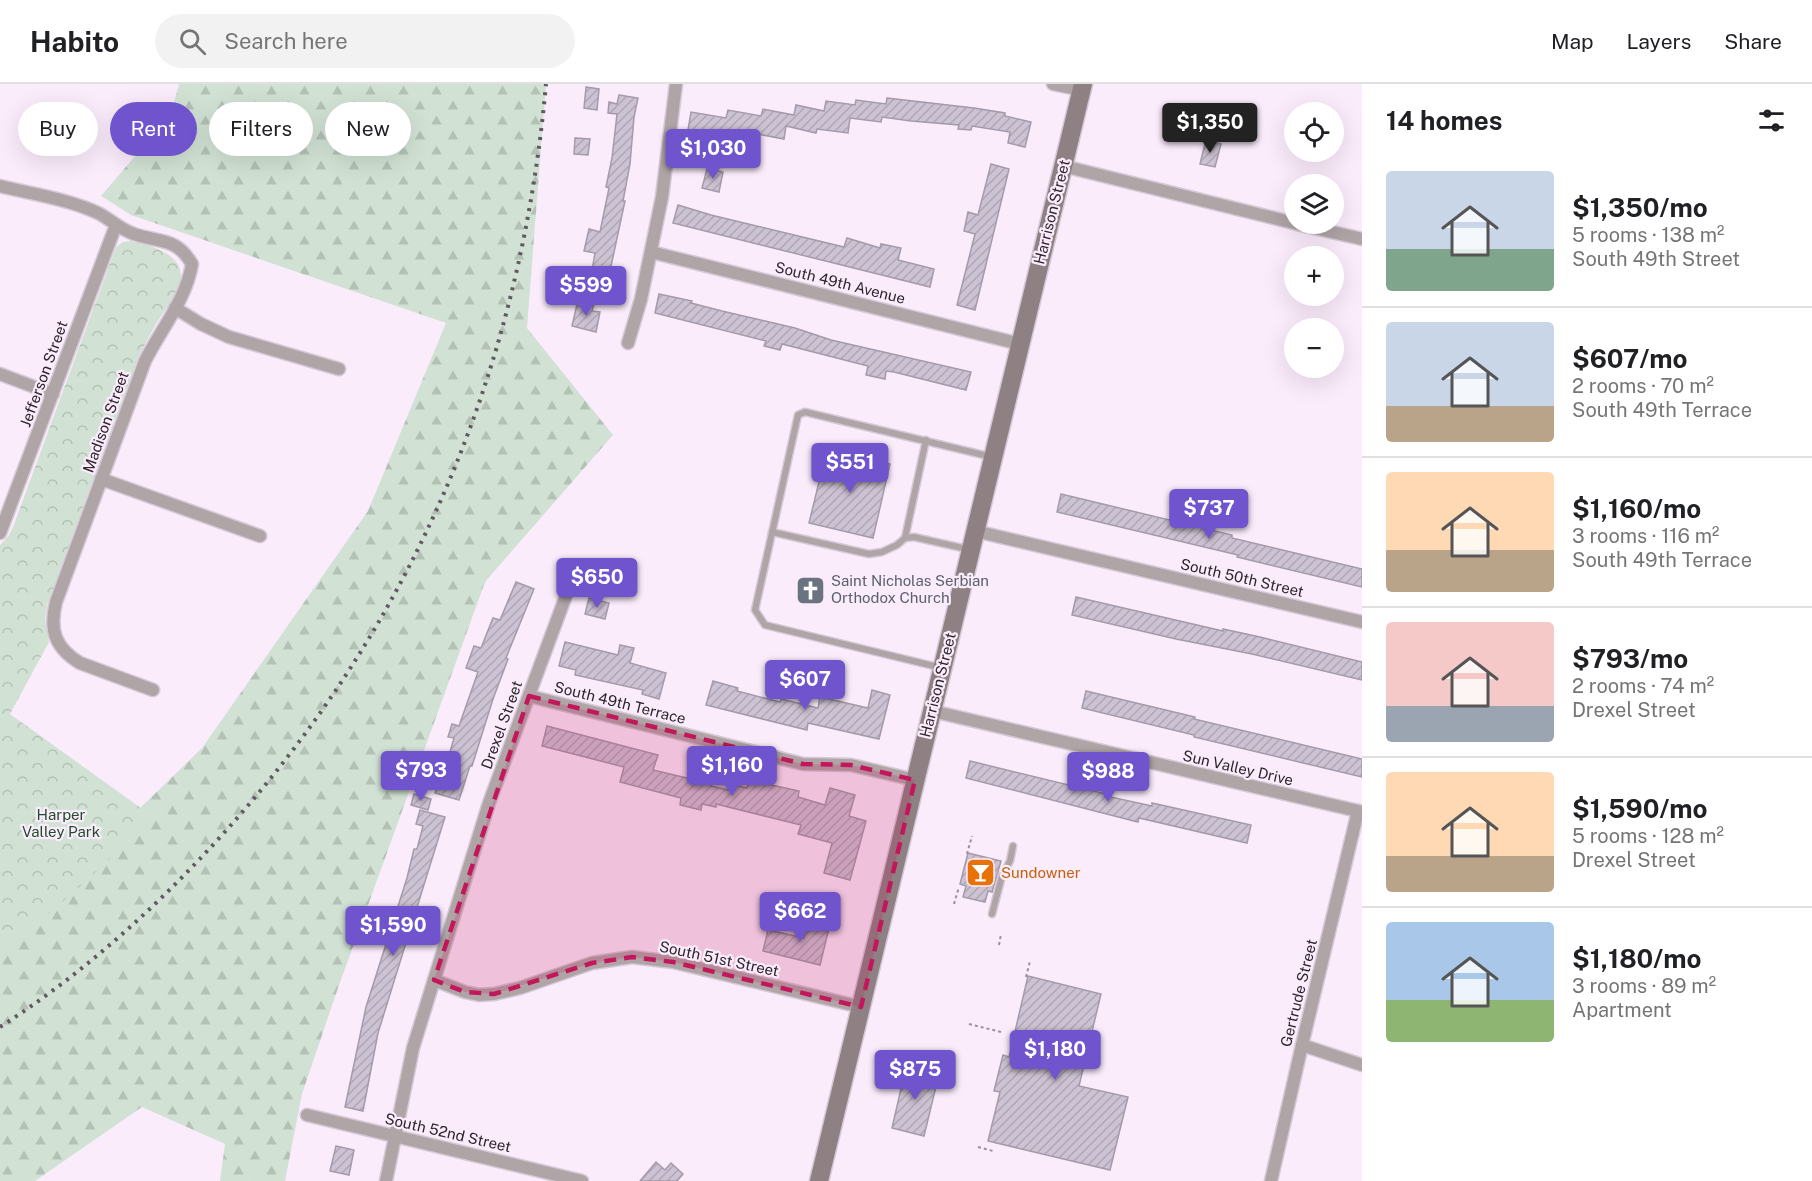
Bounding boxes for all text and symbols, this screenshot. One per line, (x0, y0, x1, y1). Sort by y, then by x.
search box (155, 14, 575, 68)
text: Habito (30, 25, 119, 58)
icon: search (176, 25, 209, 58)
text: Search here (224, 28, 348, 54)
text: Map (1551, 29, 1594, 54)
text: Layers (1627, 29, 1691, 54)
text: Share (1724, 29, 1782, 54)
chip: Buy (18, 102, 98, 156)
chip: Rent (110, 102, 197, 156)
chip: Filters (209, 102, 313, 156)
chip: New (325, 102, 411, 156)
map controls (1284, 102, 1344, 378)
button: locate (1284, 102, 1344, 162)
pin: $1,350 (1161, 103, 1259, 154)
icon: filters (1755, 104, 1788, 137)
text: 14 homes (1386, 105, 1502, 136)
text: $1,350 (1176, 110, 1244, 134)
pin: $1,030 (664, 129, 762, 180)
text: $1,030 (680, 136, 746, 160)
street label: Harrison Street (1030, 158, 1073, 266)
button: layers (1284, 174, 1344, 234)
text: $1,350/mo (1572, 192, 1708, 223)
icon: home (1434, 195, 1506, 267)
text: 5 rooms · 138 m² (1572, 223, 1724, 247)
button: + (1284, 246, 1344, 306)
text: South 49th Street (1572, 247, 1740, 271)
street label: South 49th Avenue (773, 258, 907, 307)
pin: $599 (550, 266, 622, 317)
text: $599 (559, 273, 613, 297)
street label: Jefferson Street (16, 318, 71, 429)
button: − (1284, 318, 1344, 378)
text: $607/mo (1572, 343, 1688, 374)
icon: home (1434, 346, 1506, 418)
street label: Madison Street (79, 369, 132, 475)
text: 2 rooms · 70 m² (1572, 374, 1714, 398)
text: South 49th Terrace (1572, 398, 1752, 422)
pin: $551 (814, 443, 886, 494)
text: $551 (825, 450, 875, 474)
pin: $737 (1173, 489, 1245, 540)
text: $1,160/mo (1572, 493, 1701, 524)
text: $737 (1183, 496, 1235, 520)
icon: home (1434, 496, 1506, 568)
text: 3 rooms · 116 m² (1572, 524, 1719, 548)
text: South 49th Terrace (1572, 548, 1752, 572)
street label: South 50th Street (1179, 555, 1306, 600)
pin: $650 (561, 558, 633, 609)
text: $650 (570, 565, 624, 589)
place label: Saint Nicholas Serbian Orthodox Church (831, 572, 989, 606)
church icon: Saint Nicholas Serbian Orthodox Church (794, 574, 826, 606)
street label: Harrison Street (916, 631, 959, 739)
text: $793/mo (1572, 643, 1688, 674)
icon: home (1434, 646, 1506, 718)
pin: $607 (769, 660, 841, 711)
text: $607 (779, 667, 831, 691)
text: 2 rooms · 74 m² (1572, 674, 1714, 698)
street label: Drexel Street (478, 678, 525, 771)
street label: South 49th Terrace (553, 678, 688, 727)
text: Drexel Street (1572, 698, 1696, 722)
pin: $1,160 (683, 746, 781, 797)
street label: Sun Valley Drive (1181, 747, 1295, 788)
pin: $793 (385, 751, 457, 802)
pin: $988 (1072, 752, 1144, 803)
text: $1,160 (701, 753, 763, 777)
text: $793 (395, 758, 447, 782)
text: $988 (1081, 759, 1135, 783)
text: $1,590/mo (1572, 793, 1708, 824)
icon: home (1434, 796, 1506, 868)
park label: Harper Valley Park (22, 806, 100, 840)
text: 5 rooms · 128 m² (1572, 824, 1724, 848)
text: Drexel Street (1572, 848, 1696, 872)
bar icon: Sundowner (964, 857, 996, 889)
place label: Sundowner (1001, 864, 1081, 881)
pin: $662 (764, 892, 836, 943)
text: $662 (774, 899, 826, 923)
pin: $1,590 (344, 906, 442, 957)
text: $1,590 (359, 913, 427, 937)
street label: Gertrude Street (1277, 937, 1320, 1048)
street label: South 51st Street (658, 938, 781, 980)
text: $1,180/mo (1572, 943, 1701, 974)
icon: home (1434, 946, 1506, 1018)
text: 3 rooms · 89 m² (1572, 974, 1716, 998)
text: Apartment (1572, 998, 1672, 1022)
pin: $1,180 (1006, 1030, 1104, 1081)
text: $1,180 (1024, 1037, 1086, 1061)
pin: $875 (879, 1050, 951, 1101)
text: $875 (889, 1057, 941, 1081)
street label: South 52nd Street (383, 1110, 513, 1155)

